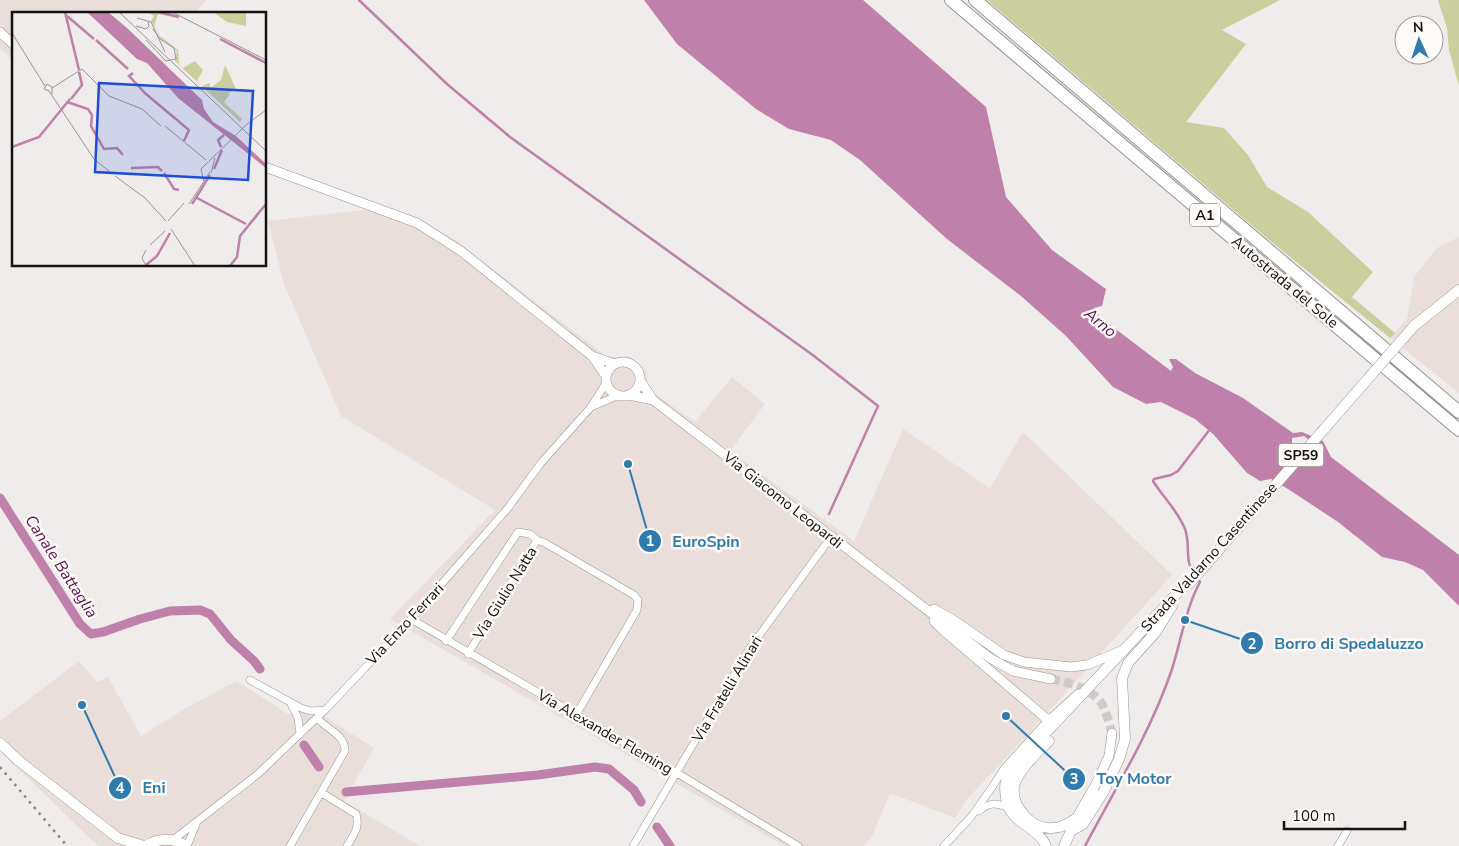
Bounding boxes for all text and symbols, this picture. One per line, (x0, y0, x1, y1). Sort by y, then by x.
inset map (12, 12, 266, 266)
north arrow (1394, 15, 1444, 65)
text: N (1413, 18, 1424, 37)
road number: A1 (1190, 204, 1220, 226)
street label: Autostrada del Sole (1227, 231, 1343, 333)
water label: Arno (1079, 302, 1121, 343)
road number: SP59 (1278, 444, 1324, 466)
street label: Via Giacomo Leopardi (718, 446, 847, 553)
street label: Strada Valdarno Casentinese (1136, 478, 1282, 636)
water label: Canale Battaglia (20, 511, 103, 622)
callout: EuroSpin (637, 525, 749, 556)
text: 1 (645, 531, 655, 551)
text: EuroSpin (672, 531, 740, 553)
street label: Via Giulio Natta (468, 543, 542, 644)
street label: Via Enzo Ferrari (361, 579, 448, 670)
callout: Borro di Spedaluzzo (1240, 628, 1434, 659)
street label: Via Fratelli Alinari (687, 632, 767, 747)
text: Borro di Spedaluzzo (1274, 633, 1424, 655)
text: 2 (1247, 634, 1257, 654)
street label: Via Alexander Fleming (533, 685, 676, 779)
callout: Toy Motor (1061, 763, 1181, 794)
text: Toy Motor (1096, 768, 1172, 790)
text: 3 (1069, 769, 1079, 789)
callout: Eni (108, 772, 176, 803)
text: Eni (143, 777, 166, 799)
text: 4 (115, 778, 125, 798)
scale bar (1284, 798, 1405, 830)
text: 100 m (1292, 806, 1336, 826)

